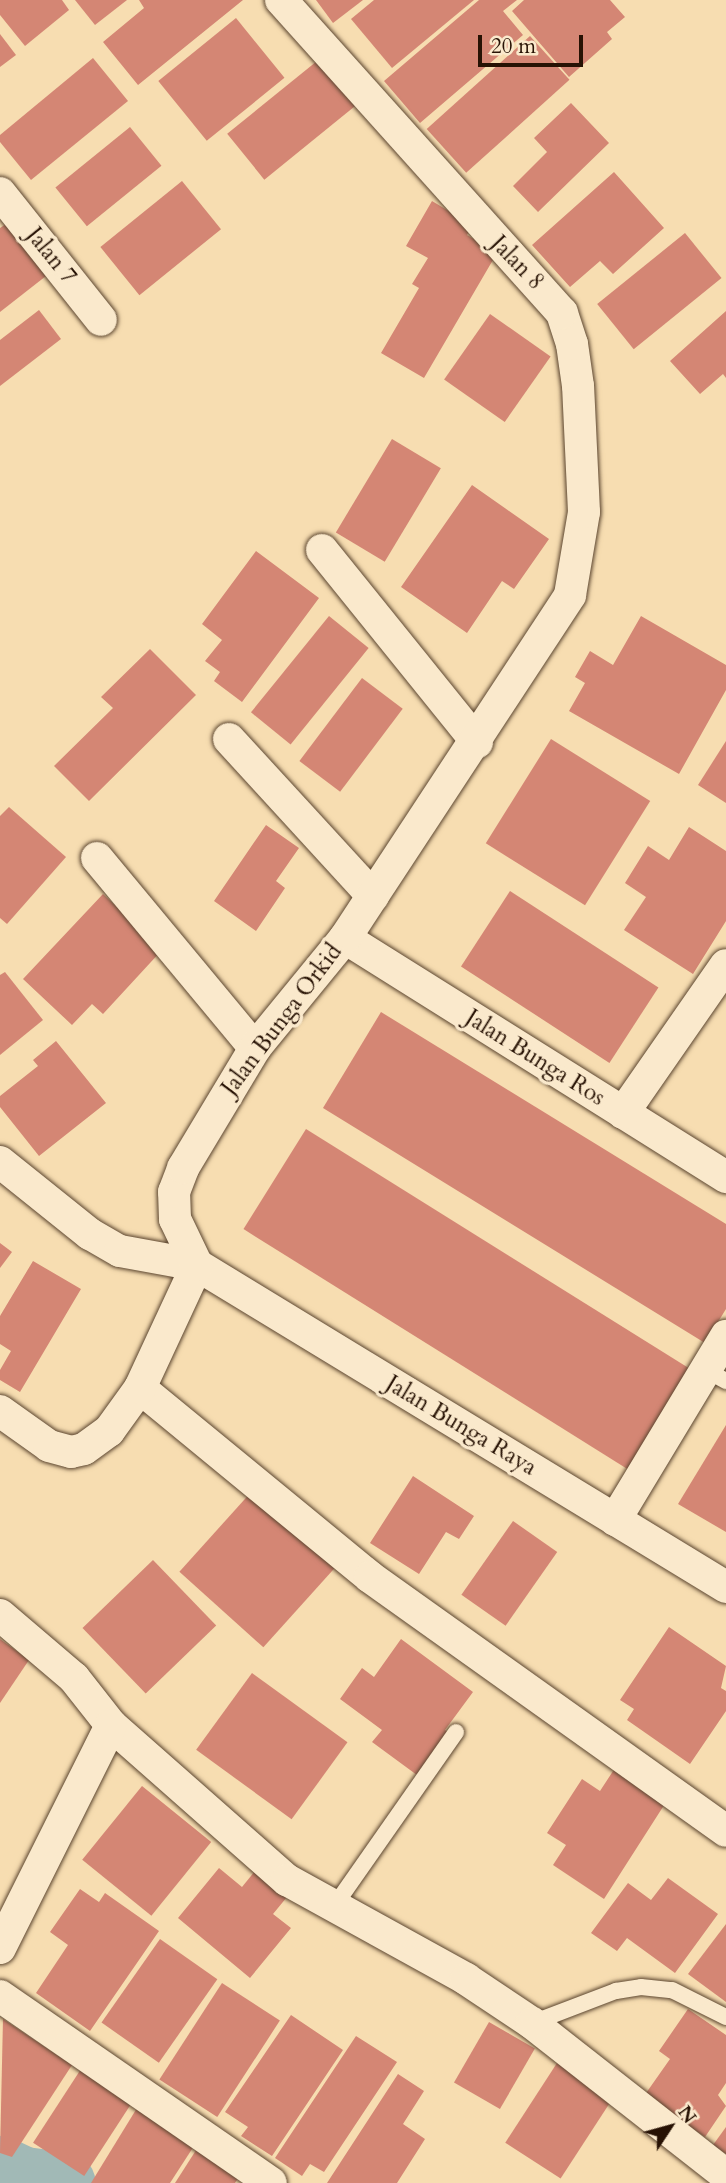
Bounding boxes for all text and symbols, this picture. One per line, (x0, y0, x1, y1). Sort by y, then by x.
scale bar (481, 21, 586, 65)
text: 20 m (491, 32, 536, 61)
street label: Jalan 7 (20, 222, 82, 290)
street label: Jalan 8 (485, 230, 549, 296)
street label: Jalan Bunga Orkid (216, 939, 348, 1101)
street label: Jalan Bunga Ros (460, 1004, 610, 1112)
street label: Jalan Bunga Raya (381, 1370, 541, 1482)
north arrow (635, 2092, 705, 2162)
text: N (672, 2100, 702, 2129)

